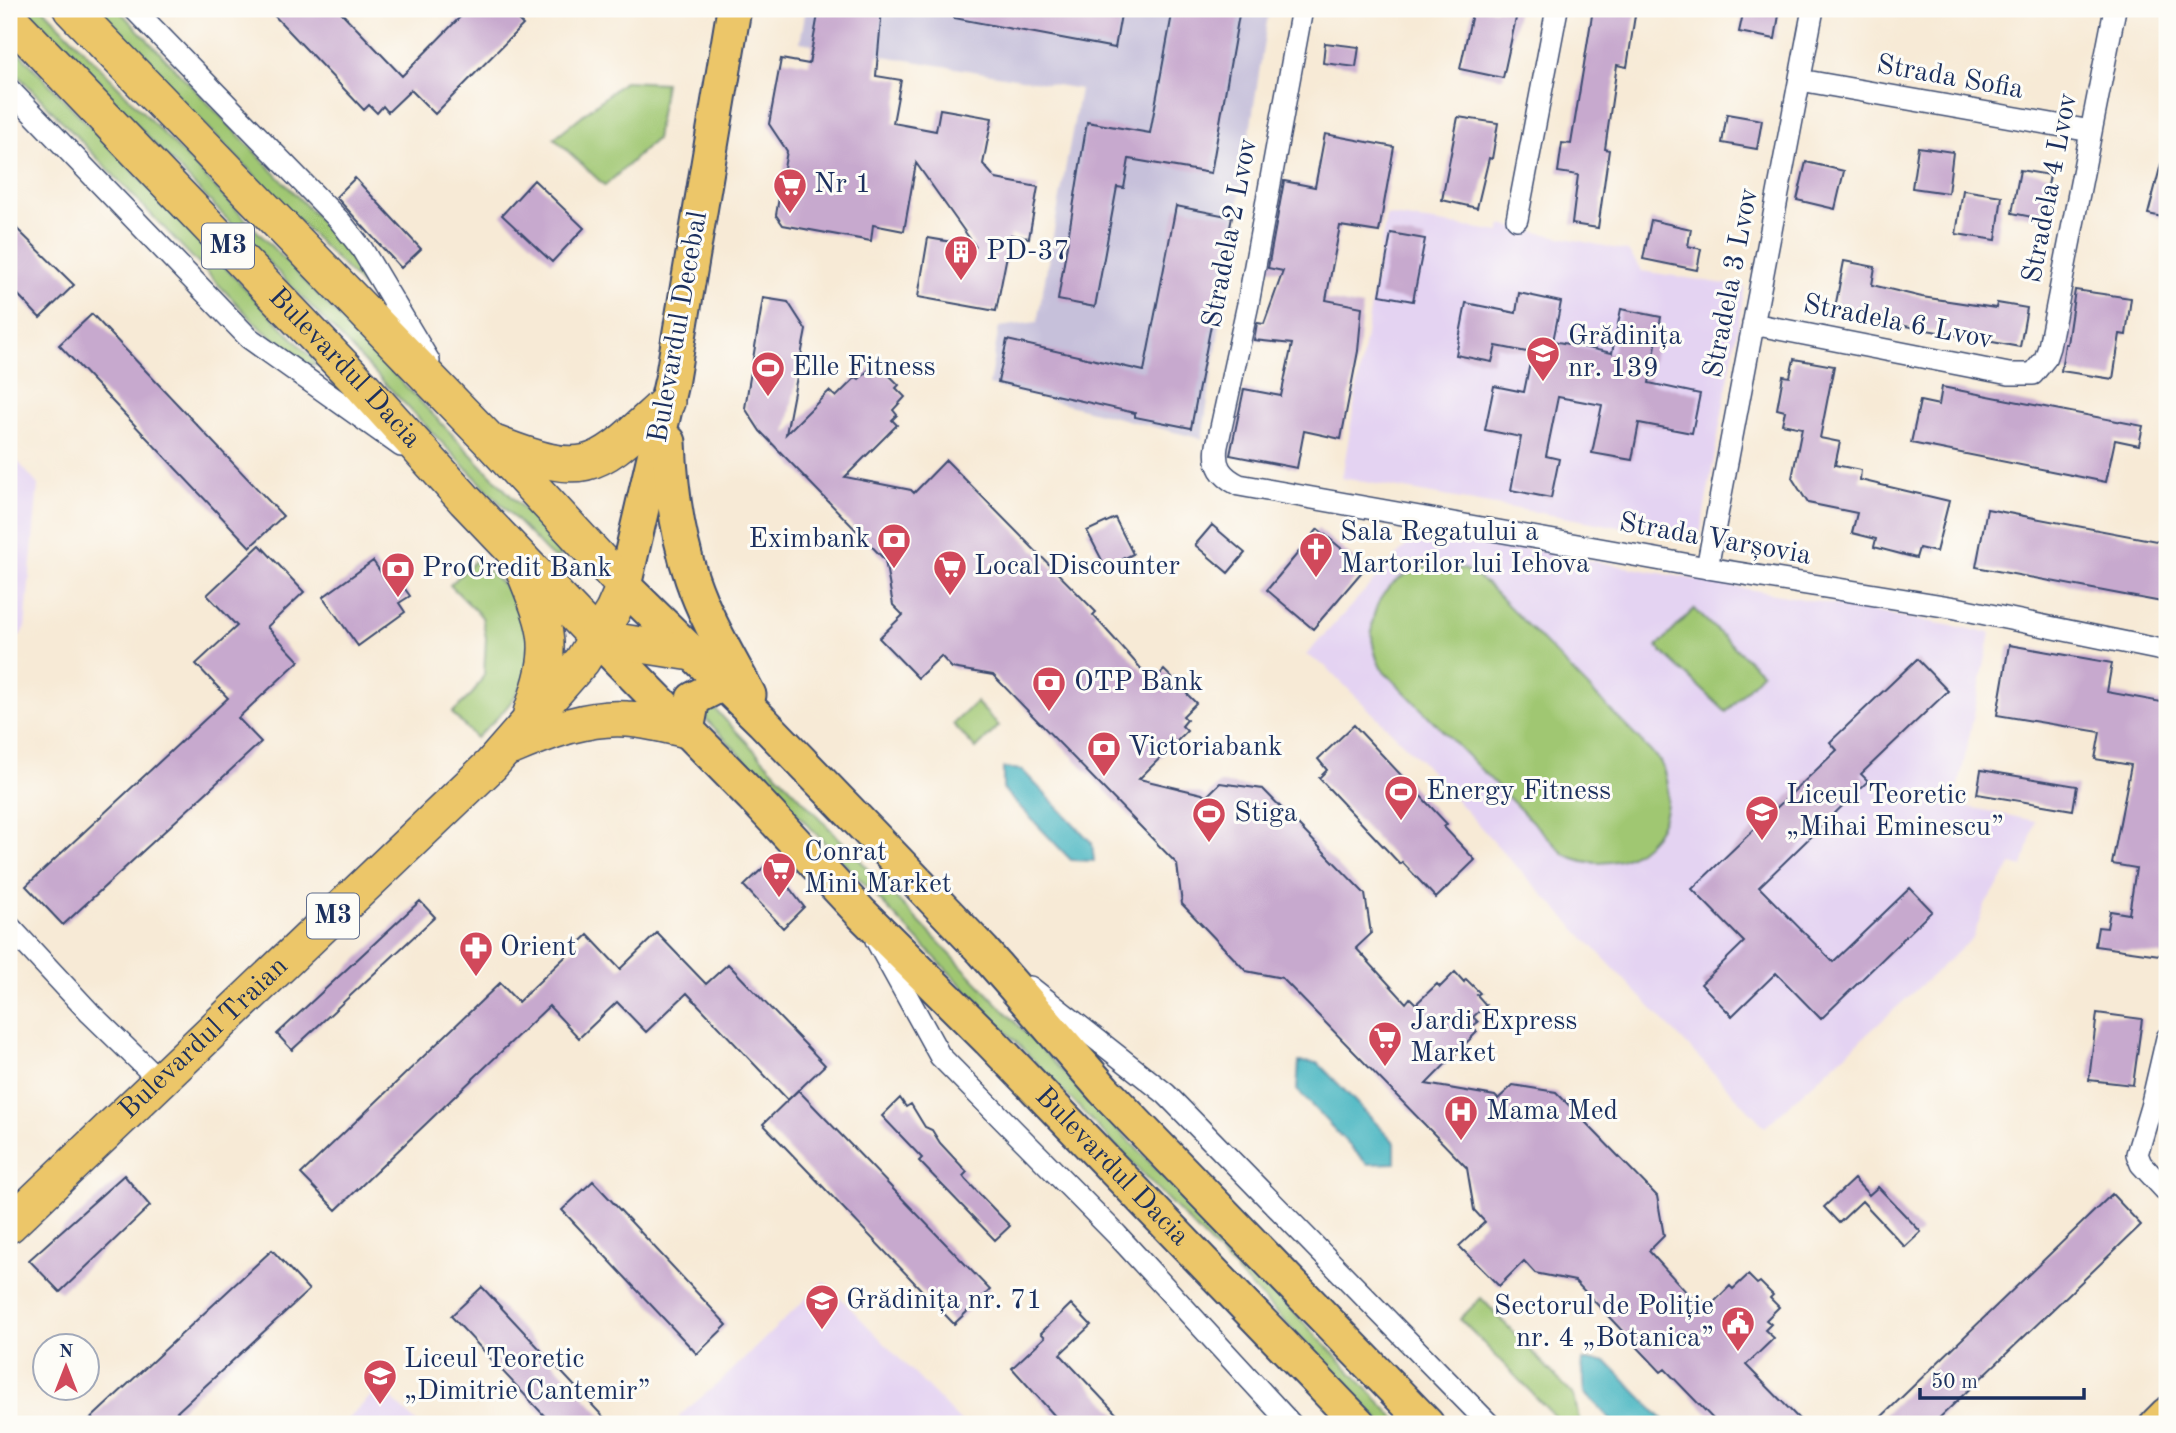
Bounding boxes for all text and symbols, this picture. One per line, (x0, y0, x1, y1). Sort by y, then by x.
street label: Strada Sofia (1874, 51, 2026, 105)
street label: Stradela 4 Lvov (2019, 90, 2083, 285)
street label: Stradela 2 Lvov (1199, 135, 1263, 330)
supermarket icon: Nr 1 (771, 166, 809, 215)
place label: Nr 1 (814, 171, 871, 199)
street label: Stradela 3 Lvov (1700, 185, 1764, 380)
street label: Bulevardul Decebal (645, 209, 713, 445)
road number: M3 (202, 224, 254, 268)
building icon: PD-37 (942, 233, 980, 282)
place label: PD-37 (986, 238, 1070, 266)
street label: Bulevardul Dacia (263, 283, 426, 454)
street label: Stradela 6 Lvov (1801, 291, 1996, 355)
place label: Grădinița nr. 139 (1568, 323, 1682, 383)
school or university icon: Grădinița nr. 139 (1524, 334, 1562, 383)
sports icon: Elle Fitness (749, 349, 787, 398)
place label: Elle Fitness (792, 354, 936, 382)
street label: Strada Varșovia (1617, 509, 1813, 571)
place label: Sala Regatului a Martorilor lui Iehova (1340, 519, 1590, 579)
bank icon: Eximbank (875, 521, 913, 570)
place label: Eximbank (748, 526, 870, 554)
church icon: Sala Regatului a Martorilor lui Iehova (1297, 530, 1335, 579)
supermarket icon: Local Discounter (931, 548, 969, 597)
bank icon: ProCredit Bank (379, 550, 417, 599)
place label: Local Discounter (974, 553, 1180, 581)
place label: ProCredit Bank (422, 555, 612, 583)
bank icon: OTP Bank (1030, 664, 1068, 713)
place label: OTP Bank (1074, 669, 1203, 697)
bank icon: Victoriabank (1085, 729, 1123, 778)
place label: Victoriabank (1128, 734, 1283, 762)
sports icon: Energy Fitness (1382, 773, 1420, 822)
place label: Energy Fitness (1426, 778, 1611, 806)
place label: Liceul Teoretic „Mihai Eminescu” (1786, 782, 2004, 842)
school or university icon: Liceul Teoretic „Mihai Eminescu” (1743, 793, 1781, 842)
sports icon: Stiga (1190, 795, 1228, 844)
place label: Stiga (1234, 800, 1298, 828)
place label: Conrat Mini Market (804, 839, 952, 899)
supermarket icon: Conrat Mini Market (760, 850, 798, 899)
road number: M3 (307, 894, 359, 939)
pharmacy icon: Orient (457, 929, 495, 978)
place label: Orient (500, 934, 576, 962)
street label: Bulevardul Traian (115, 952, 294, 1125)
place label: Jardi Express Market (1410, 1008, 1578, 1068)
supermarket icon: Jardi Express Market (1366, 1019, 1404, 1068)
street label: Bulevardul Dacia (1029, 1082, 1194, 1252)
hospital icon: Mama Med (1442, 1093, 1480, 1142)
place label: Mama Med (1486, 1098, 1618, 1126)
school or university icon: Grădinița nr. 71 (803, 1282, 841, 1331)
place label: Grădinița nr. 71 (846, 1287, 1043, 1315)
place label: Sectorul de Poliție nr. 4 „Botanica” (1494, 1293, 1714, 1353)
public building icon: Sectorul de Poliție nr. 4 „Botanica” (1719, 1304, 1757, 1353)
north arrow (32, 1332, 102, 1402)
text: N (59, 1343, 74, 1362)
place label: Liceul Teoretic „Dimitrie Cantemir” (404, 1346, 651, 1406)
scale bar (1920, 1356, 2085, 1400)
school or university icon: Liceul Teoretic „Dimitrie Cantemir” (361, 1357, 399, 1406)
text: 50 m (1931, 1372, 1978, 1393)

